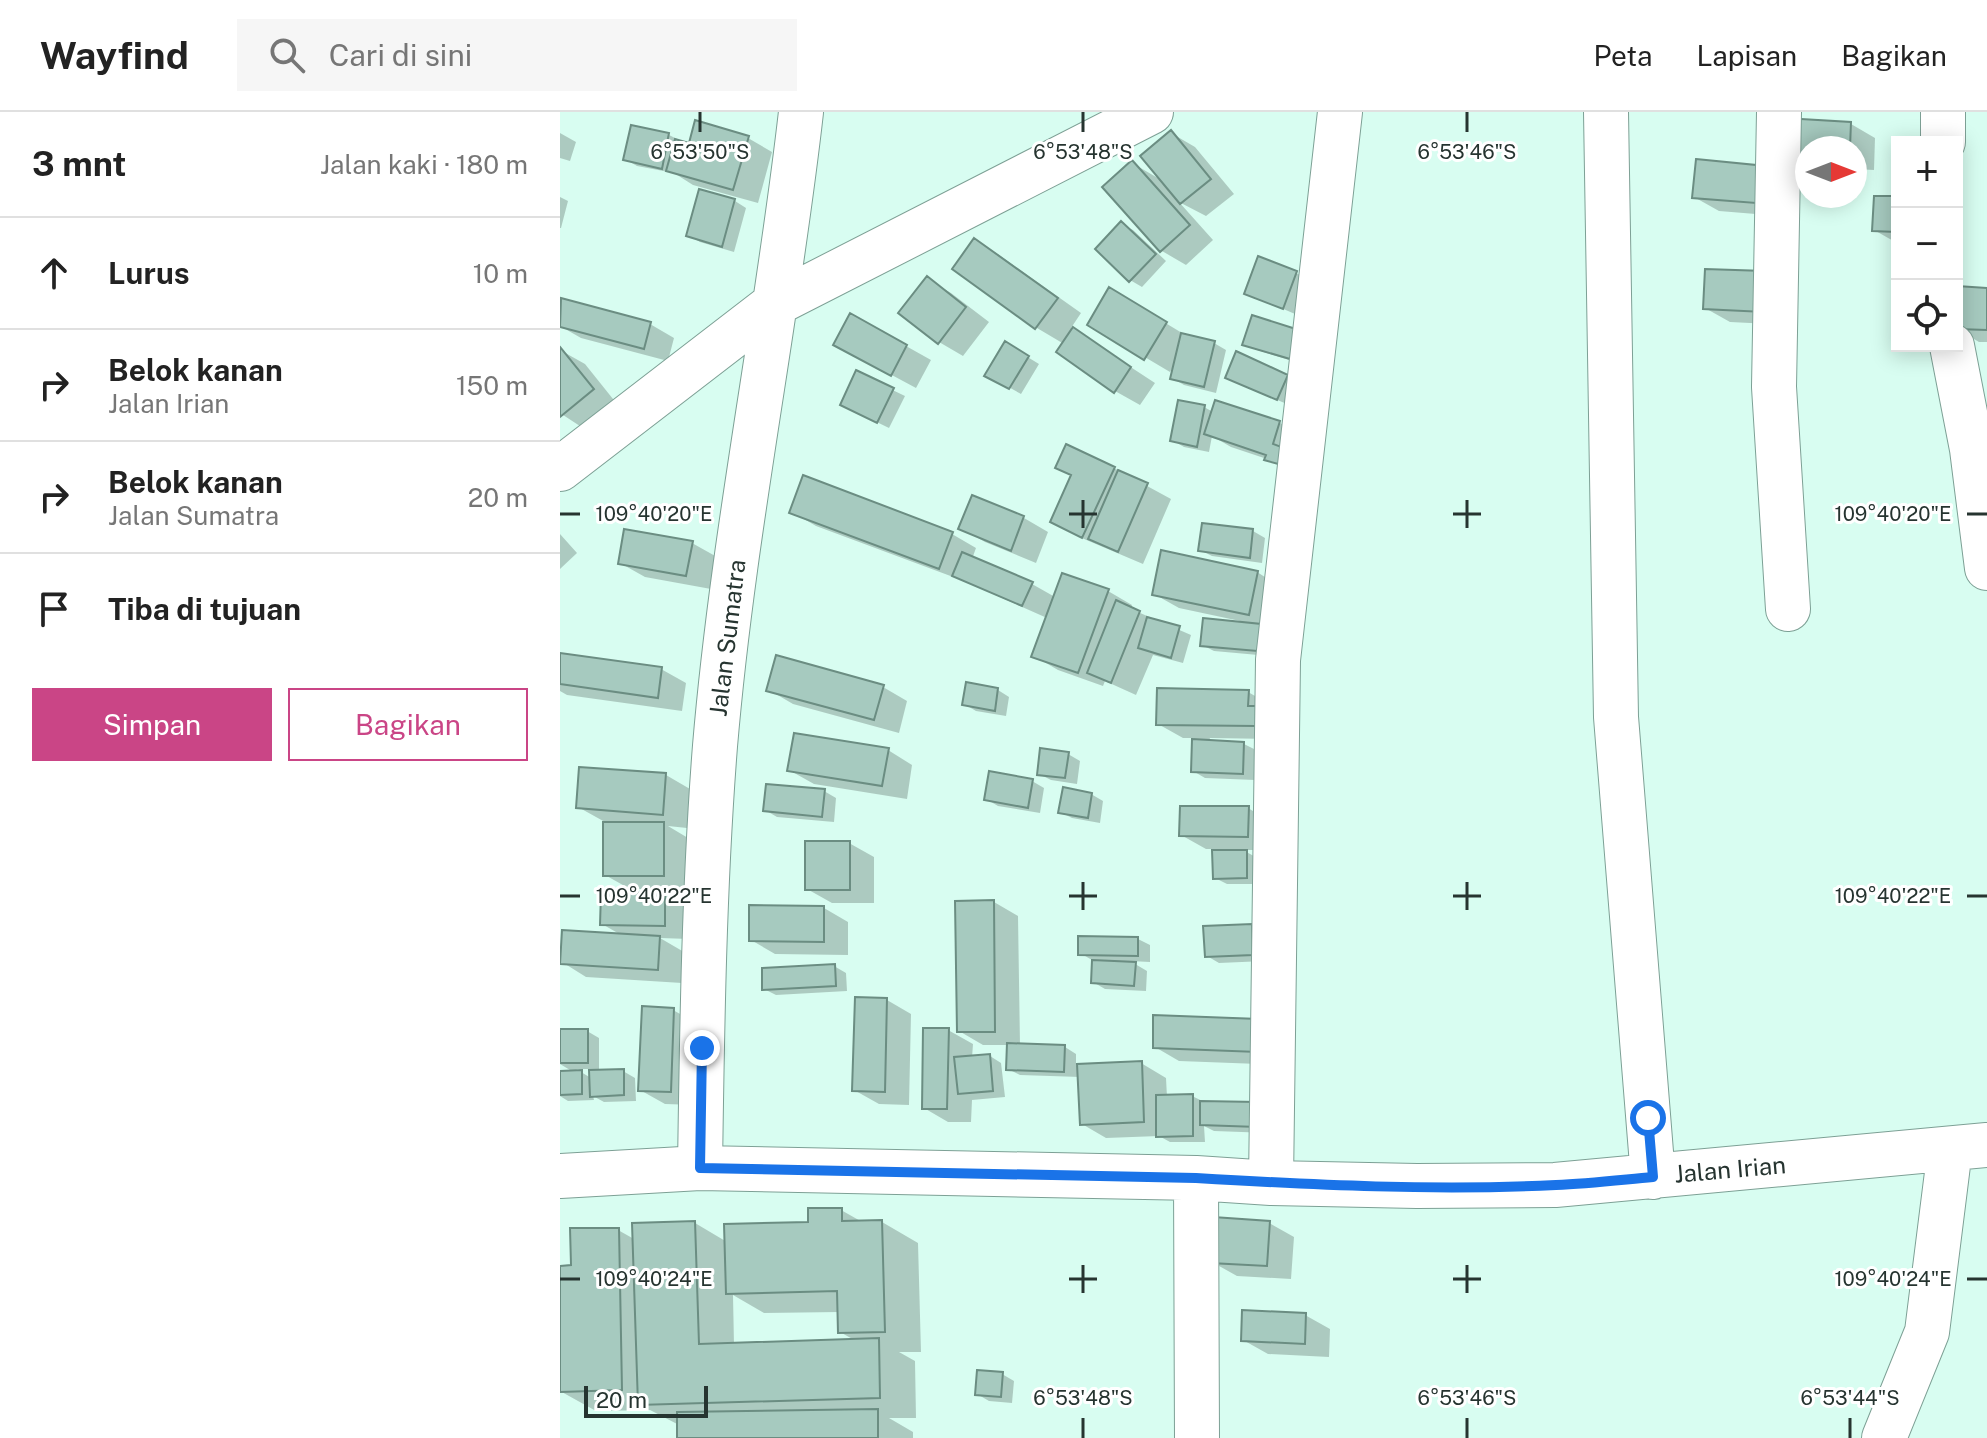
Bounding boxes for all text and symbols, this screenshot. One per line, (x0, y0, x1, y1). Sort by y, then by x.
search box (237, 19, 797, 91)
text: Wayfind (40, 33, 189, 78)
icon: search (265, 33, 309, 77)
text: Cari di sini (329, 37, 472, 73)
text: Peta (1593, 39, 1653, 72)
text: Lapisan (1697, 39, 1797, 72)
text: Bagikan (1841, 39, 1947, 72)
north arrow (1795, 136, 1867, 208)
map controls (1891, 136, 1963, 352)
button: + (1891, 136, 1963, 208)
text: 6°53'50"S (650, 140, 750, 164)
text: 6°53'48"S (1033, 140, 1133, 164)
text: 6°53'46"S (1417, 140, 1517, 164)
text: 3 mnt (32, 144, 126, 184)
text: Jalan kaki · 180 m (320, 149, 528, 180)
button: − (1891, 208, 1963, 280)
icon: ahead (32, 251, 76, 295)
text: Lurus (108, 255, 190, 291)
text: 10 m (473, 258, 528, 289)
button: locate (1891, 280, 1963, 352)
text: Belok kanan (108, 352, 283, 388)
icon: right (32, 363, 76, 407)
text: 150 m (456, 370, 528, 401)
text: Jalan Irian (108, 388, 229, 419)
text: Belok kanan (108, 464, 283, 500)
icon: right (32, 475, 76, 519)
text: 20 m (468, 482, 528, 513)
text: Jalan Sumatra (108, 500, 279, 531)
text: 109°40'20"E (596, 502, 712, 526)
text: 109°40'20"E (1835, 502, 1951, 526)
street label: Jalan Sumatra (703, 558, 751, 718)
icon: arrive (32, 587, 76, 631)
text: Tiba di tujuan (108, 591, 301, 627)
button: Simpan (32, 688, 272, 761)
button: Bagikan (288, 688, 528, 761)
text: 109°40'22"E (596, 884, 712, 908)
text: 109°40'22"E (1835, 884, 1951, 908)
route end (684, 1030, 720, 1066)
route start (1630, 1100, 1666, 1136)
street label: Jalan Irian (1673, 1150, 1787, 1188)
text: 109°40'24"E (595, 1267, 713, 1291)
text: 109°40'24"E (1834, 1267, 1952, 1291)
scale bar (584, 1382, 708, 1418)
text: 6°53'48"S (1033, 1386, 1133, 1410)
text: 6°53'46"S (1417, 1386, 1517, 1410)
text: 6°53'44"S (1800, 1386, 1900, 1410)
text: 20 m (596, 1387, 647, 1413)

